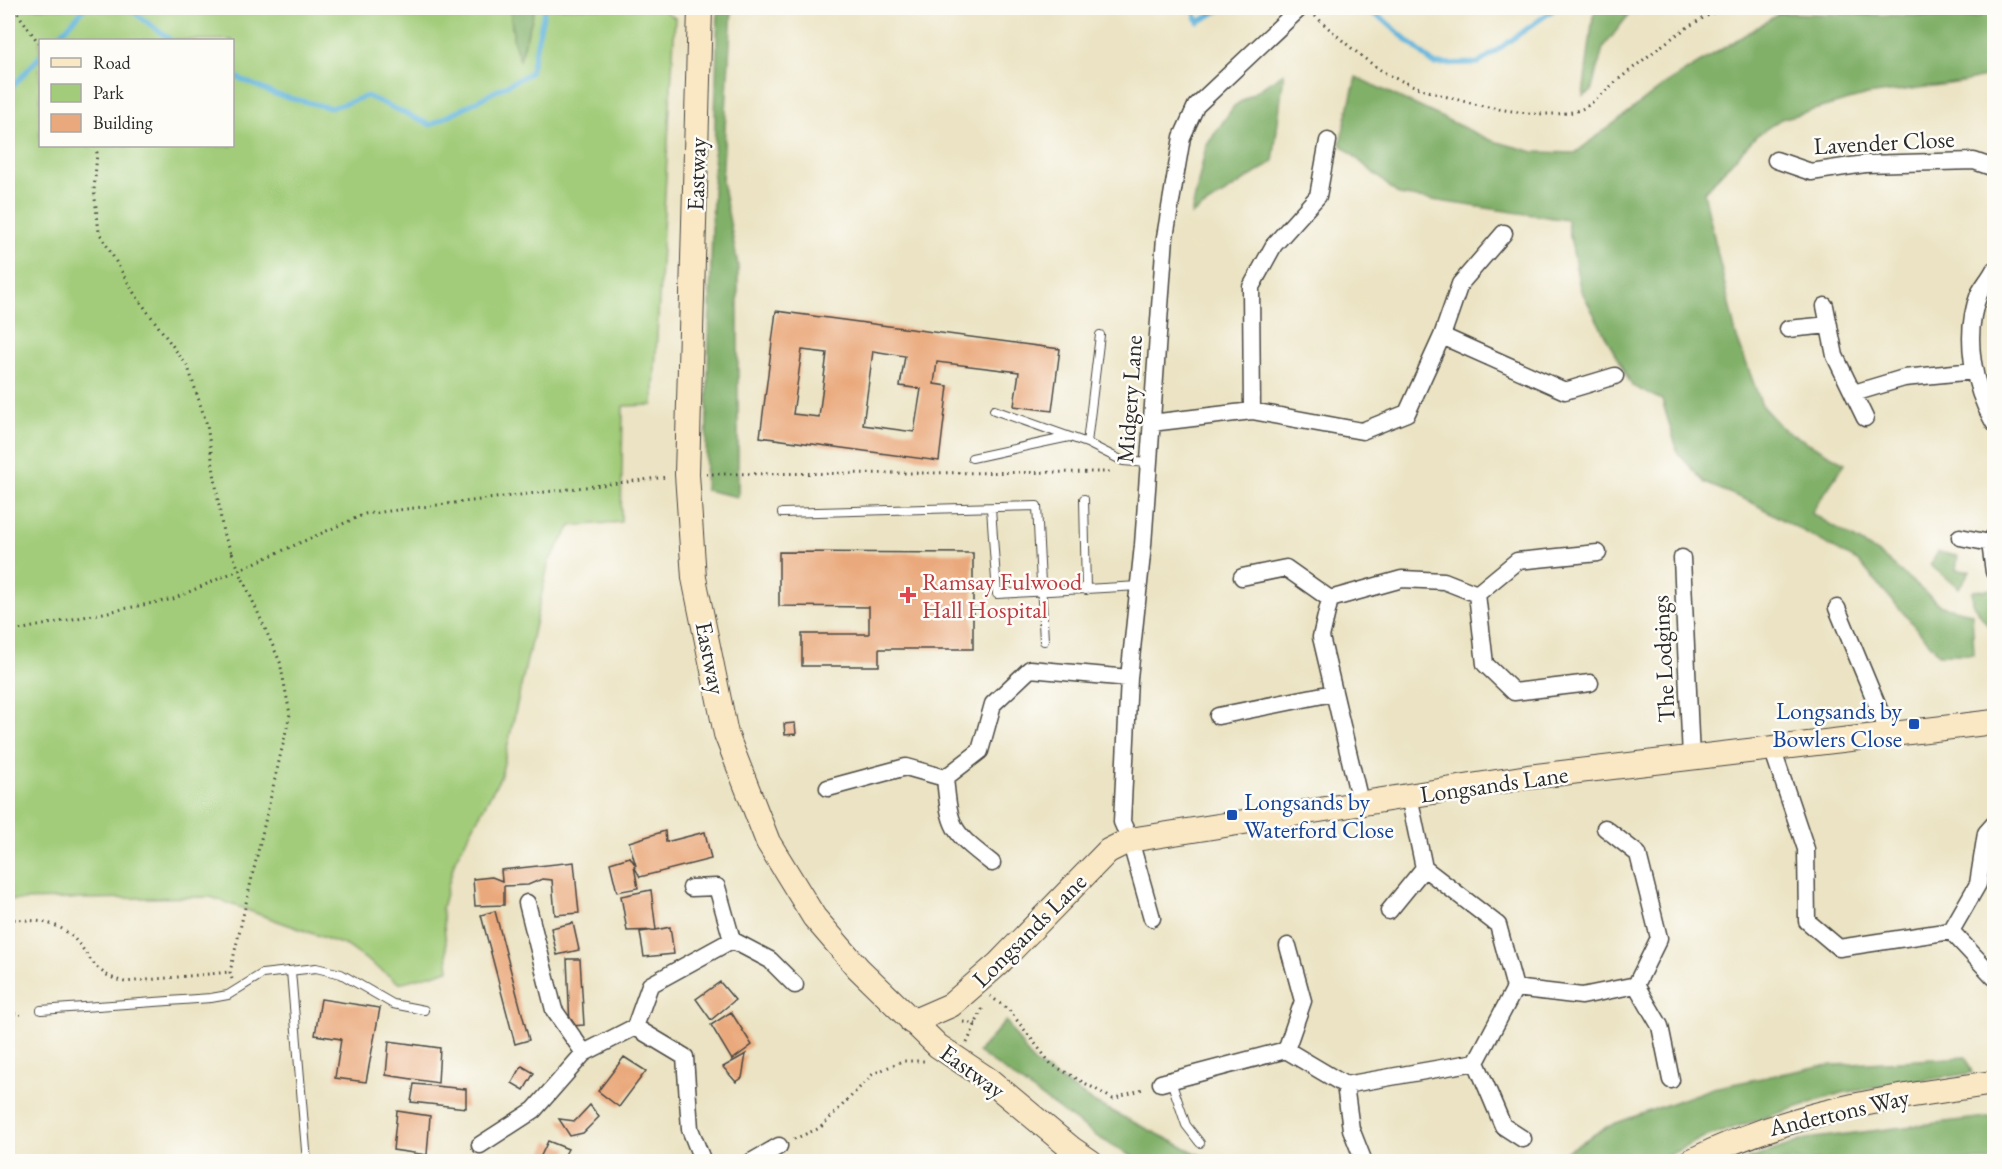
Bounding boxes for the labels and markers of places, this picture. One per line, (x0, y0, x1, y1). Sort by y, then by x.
place label: Ramsay Fulwood Hall Hospital (922, 566, 1083, 625)
marker: Ramsay Fulwood Hall Hospital (899, 586, 917, 604)
place label: Longsands by Bowlers Close (1772, 695, 1902, 754)
marker: Longsands by Bowlers Close (1907, 717, 1921, 731)
place label: Longsands by Waterford Close (1244, 786, 1394, 845)
marker: Longsands by Waterford Close (1225, 808, 1239, 822)

